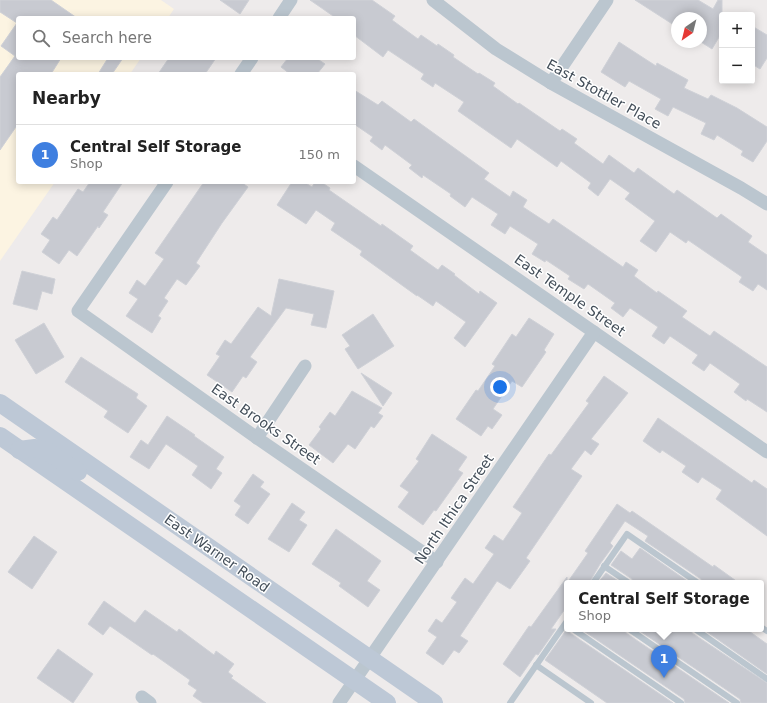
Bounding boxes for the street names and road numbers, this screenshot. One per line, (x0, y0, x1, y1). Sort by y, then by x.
street label: East Stottler Place (544, 56, 664, 132)
street label: East Temple Street (512, 251, 629, 340)
street label: East Brooks Street (208, 380, 324, 468)
street label: North Ithica Street (411, 451, 497, 567)
street label: East Warner Road (161, 511, 273, 595)

